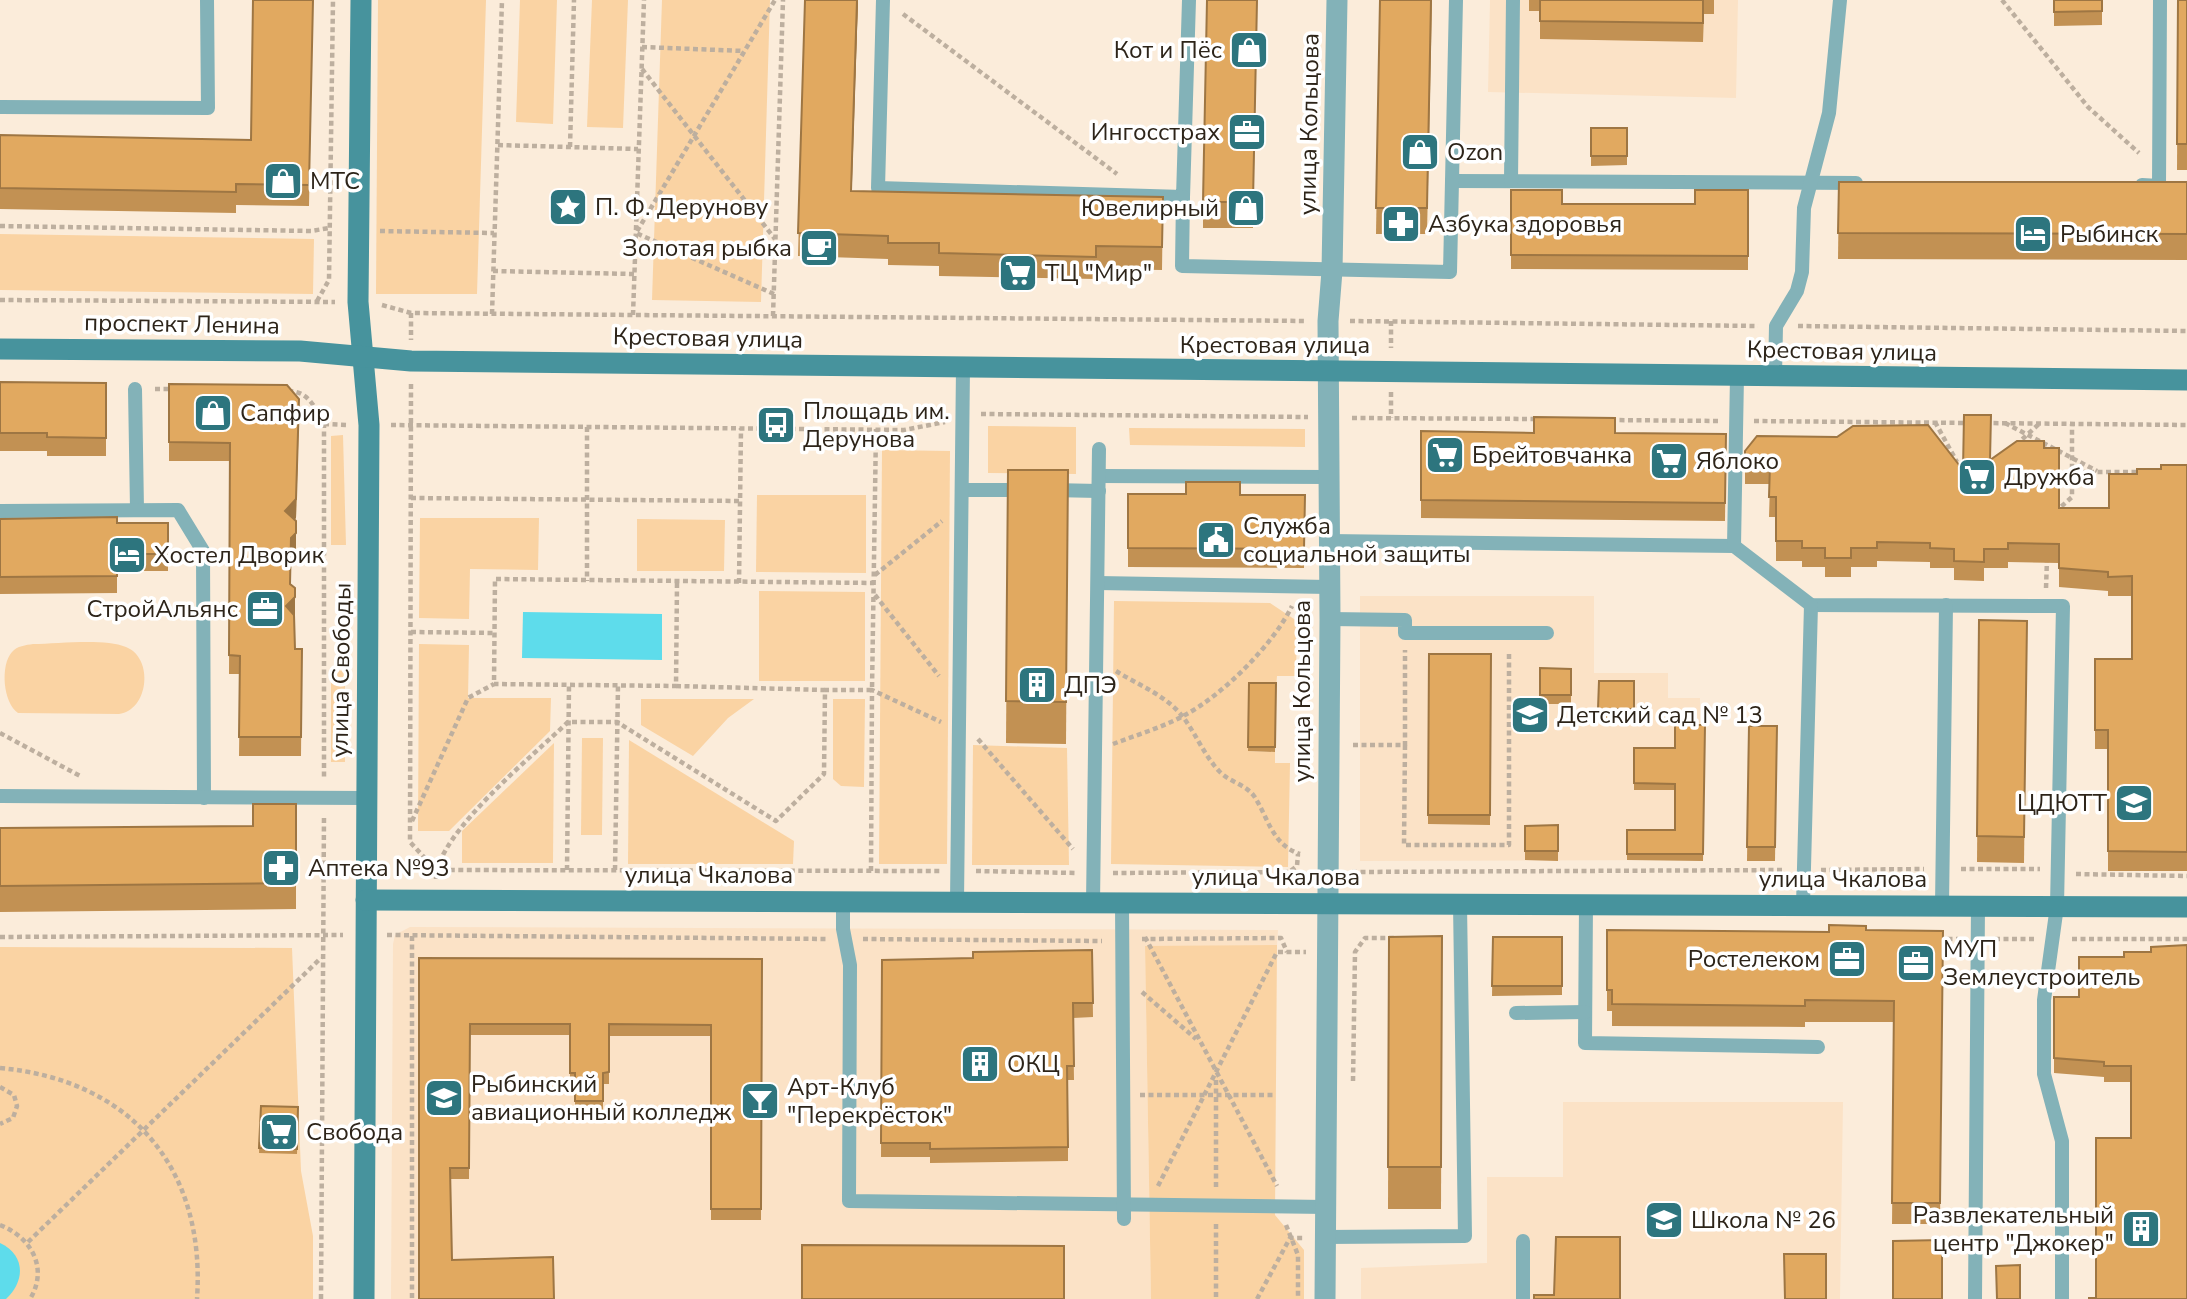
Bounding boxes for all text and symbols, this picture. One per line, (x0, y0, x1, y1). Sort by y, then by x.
shop icon: Кот и Пёс (1228, 29, 1270, 71)
street label: улица Кольцова (1291, 33, 1327, 215)
place label: Кот и Пёс (1114, 34, 1222, 66)
office icon: Ингосстрах (1226, 111, 1268, 153)
place label: Ингосстрах (1091, 116, 1220, 148)
shop icon: Ozon (1399, 131, 1441, 173)
place label: Ozon (1447, 136, 1503, 168)
shop icon: МТС (262, 160, 304, 202)
place label: МТС (310, 165, 360, 197)
place icon: П. Ф. Дерунову (547, 186, 589, 228)
shop icon: Ювелирный (1225, 187, 1267, 229)
place label: П. Ф. Дерунову (595, 191, 769, 223)
place label: Ювелирный (1081, 192, 1219, 224)
pharmacy icon: Азбука здоровья (1380, 203, 1422, 245)
place label: Азбука здоровья (1428, 208, 1622, 240)
hotel icon: Рыбинск (2012, 213, 2054, 255)
place label: Рыбинск (2060, 218, 2159, 250)
cafe icon: Золотая рыбка (798, 227, 840, 269)
place label: Золотая рыбка (622, 232, 792, 264)
supermarket icon: ТЦ "Мир" (997, 252, 1039, 294)
place label: ТЦ "Мир" (1045, 257, 1152, 289)
street label: проспект Ленина (84, 306, 280, 342)
street label: Крестовая улица (613, 320, 803, 356)
street label: Крестовая улица (1180, 329, 1370, 361)
street label: Крестовая улица (1747, 333, 1937, 369)
shop icon: Сапфир (192, 392, 234, 434)
place label: Площадь им. Дерунова (803, 395, 950, 455)
place label: Сапфир (240, 397, 330, 429)
bus stop icon: Площадь им. Дерунова (755, 404, 797, 446)
supermarket icon: Брейтовчанка (1424, 434, 1466, 476)
place label: Брейтовчанка (1472, 439, 1632, 471)
supermarket icon: Яблоко (1648, 440, 1690, 482)
place label: Яблоко (1696, 445, 1779, 477)
supermarket icon: Дружба (1956, 456, 1998, 498)
place label: Дружба (2004, 461, 2095, 493)
place label: Служба социальной защиты (1243, 510, 1471, 570)
public building icon: Служба социальной защиты (1195, 519, 1237, 561)
hotel icon: Хостел Дворик (106, 534, 148, 576)
place label: Хостел Дворик (154, 539, 325, 571)
street label: улица Свободы (323, 582, 359, 758)
office icon: СтройАльянс (244, 588, 286, 630)
place label: СтройАльянс (87, 593, 238, 625)
street label: улица Кольцова (1286, 600, 1318, 782)
building icon: ДПЭ (1016, 664, 1058, 706)
place label: ДПЭ (1064, 669, 1117, 701)
school or university icon: Детский сад № 13 (1509, 694, 1551, 736)
place label: Детский сад № 13 (1557, 699, 1763, 731)
school or university icon: ЦДЮТТ (2113, 782, 2155, 824)
place label: ЦДЮТТ (2017, 787, 2108, 819)
pharmacy icon: Аптека №93 (260, 847, 302, 889)
place label: Аптека №93 (308, 852, 450, 884)
street label: улица Чкалова (625, 859, 793, 891)
street label: улица Чкалова (1192, 861, 1360, 893)
street label: улица Чкалова (1759, 863, 1927, 895)
place label: МУП Землеустроитель (1943, 933, 2140, 993)
office icon: Ростелеком (1826, 938, 1868, 980)
office icon: МУП Землеустроитель (1895, 942, 1937, 984)
place label: Ростелеком (1688, 943, 1820, 975)
building icon: ОКЦ (959, 1043, 1001, 1085)
place label: ОКЦ (1007, 1048, 1060, 1080)
place label: Рыбинский авиационный колледж (471, 1068, 732, 1128)
place label: Арт-Клуб "Перекрёсток" (787, 1071, 952, 1131)
school or university icon: Рыбинский авиационный колледж (423, 1077, 465, 1119)
bar icon: Арт-Клуб "Перекрёсток" (739, 1080, 781, 1122)
supermarket icon: Свобода (258, 1111, 300, 1153)
place label: Свобода (306, 1116, 403, 1148)
school or university icon: Школа № 26 (1643, 1199, 1685, 1241)
place label: Развлекательный центр "Джокер" (1913, 1199, 2114, 1259)
place label: Школа № 26 (1691, 1204, 1836, 1236)
building icon: Развлекательный центр "Джокер" (2120, 1208, 2162, 1250)

